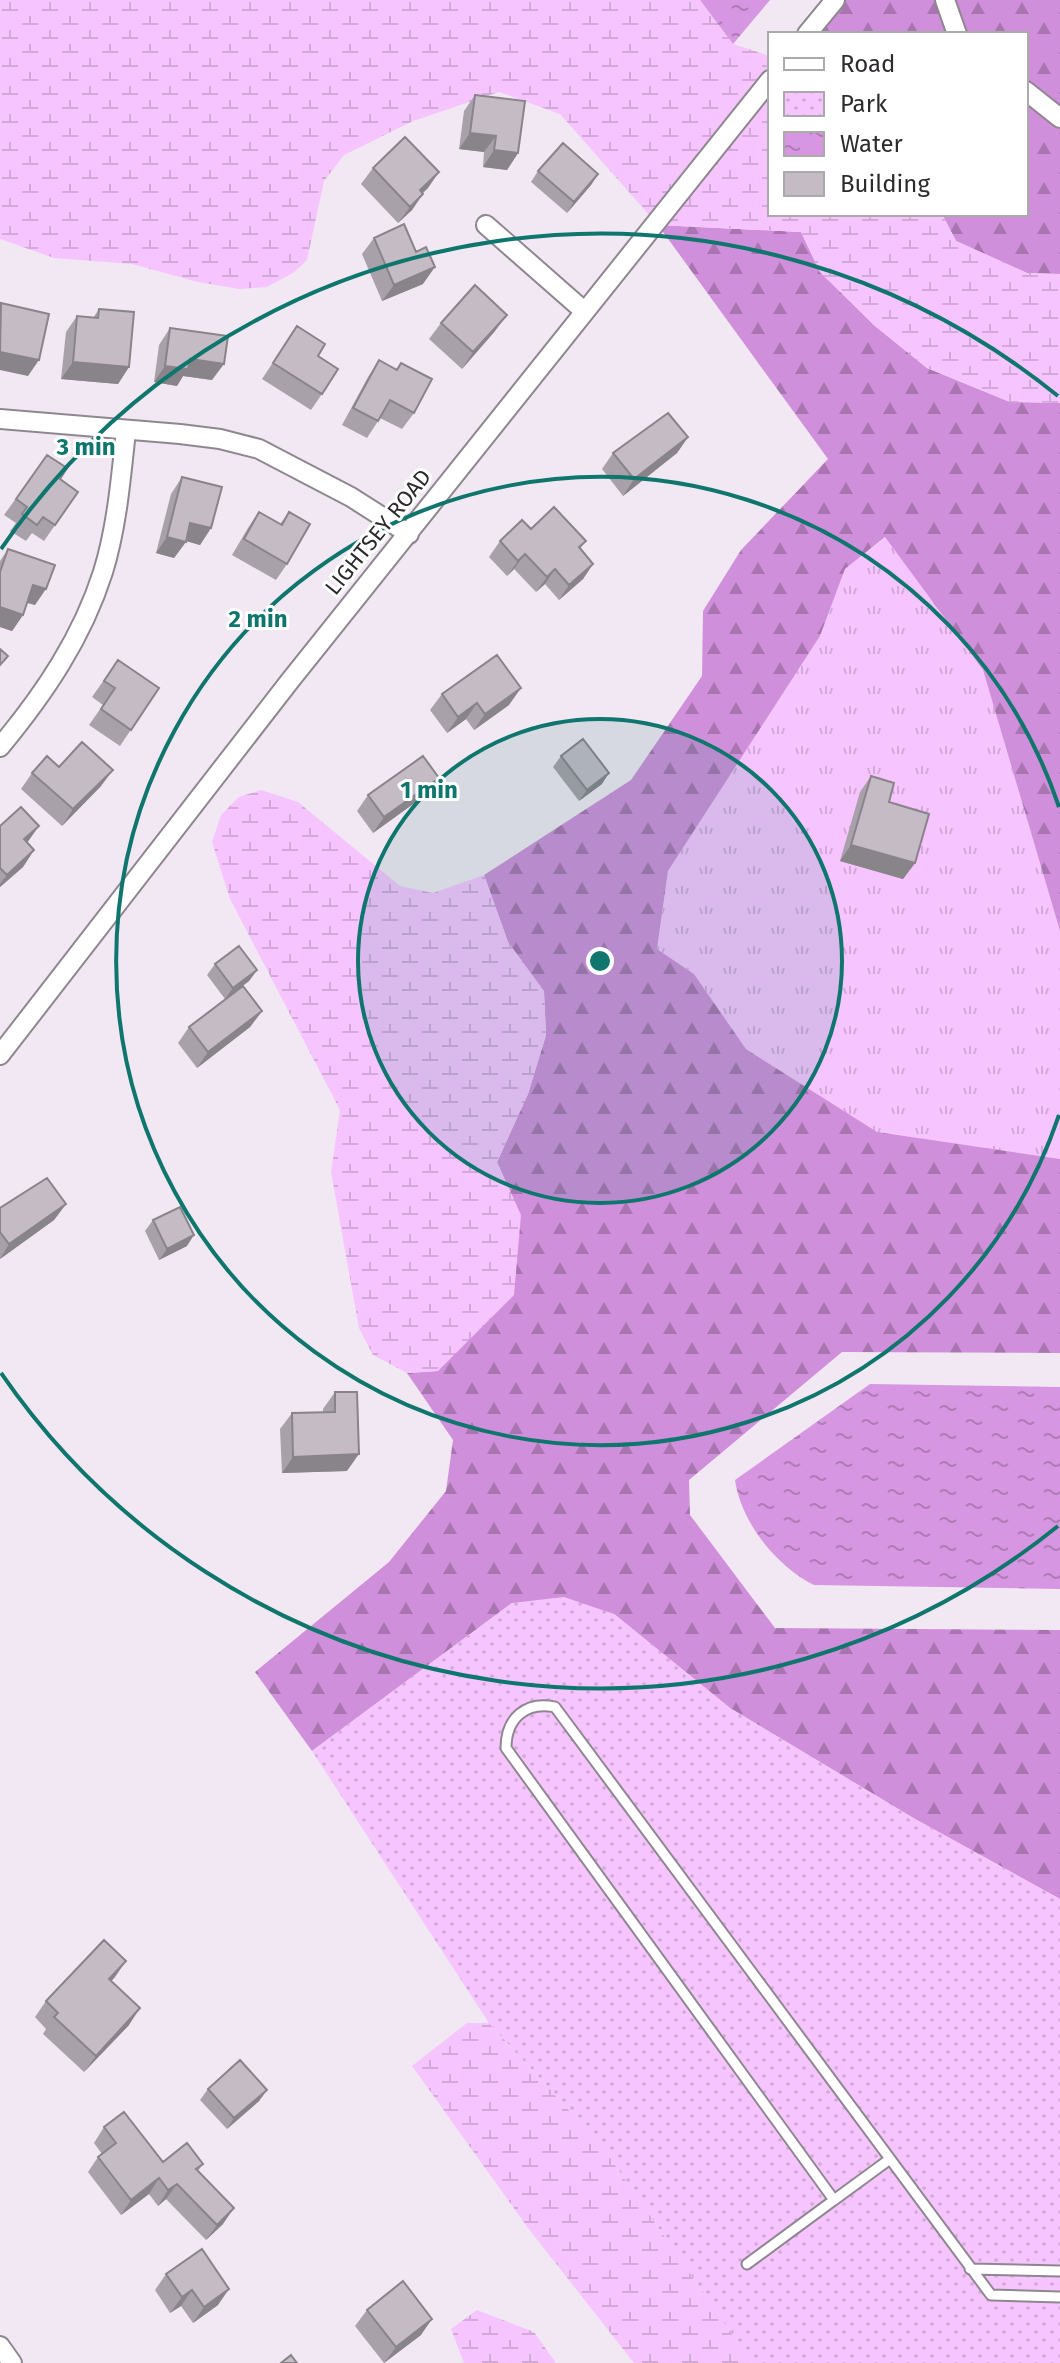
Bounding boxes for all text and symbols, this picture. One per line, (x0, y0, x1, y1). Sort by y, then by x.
legend (768, 32, 1028, 216)
text: Road (840, 50, 895, 78)
text: Park (840, 90, 888, 118)
text: Water (840, 130, 904, 158)
text: Building (840, 170, 930, 198)
text: 3 min (55, 433, 116, 461)
street label: LIGHTSEY ROAD (319, 464, 437, 600)
text: 2 min (229, 605, 288, 633)
text: 1 min (400, 776, 458, 804)
centre of rings (586, 947, 614, 975)

